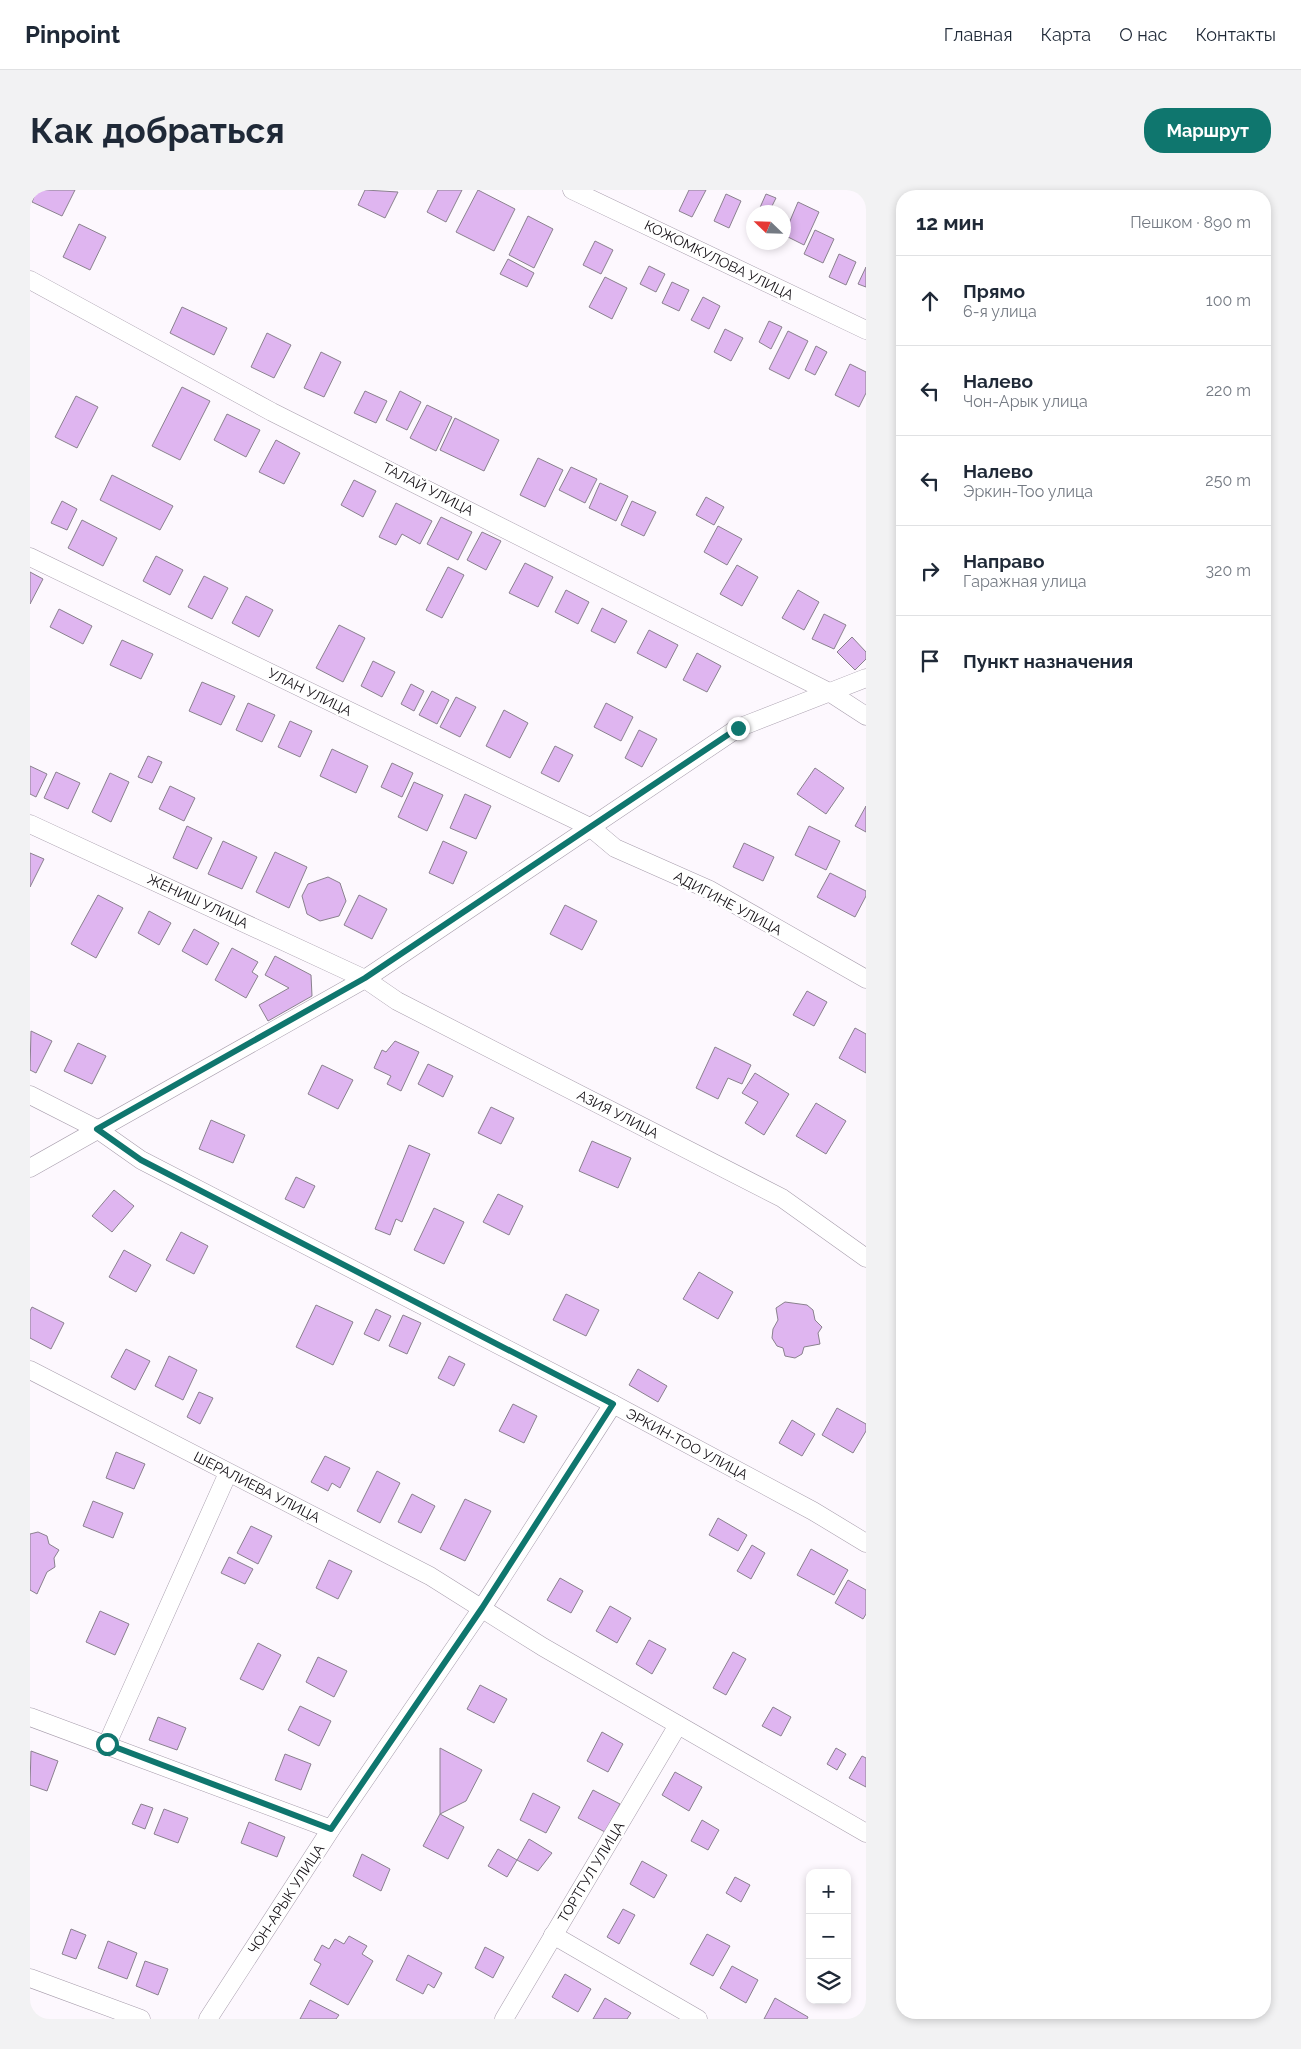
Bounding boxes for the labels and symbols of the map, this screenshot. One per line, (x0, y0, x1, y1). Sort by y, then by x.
north arrow (746, 205, 791, 250)
street label: КОЖОМКУЛОВА УЛИЦА (642, 217, 797, 303)
street label: ТАЛАЙ УЛИЦА (380, 458, 477, 519)
street label: УЛАН УЛИЦА (265, 665, 355, 719)
route end (727, 717, 750, 740)
street label: АДИГИНЕ УЛИЦА (671, 868, 785, 938)
street label: ЖЕНИШ УЛИЦА (145, 871, 251, 932)
street label: АЗИЯ УЛИЦА (575, 1087, 662, 1142)
street label: ЭРКИН-ТОО УЛИЦА (623, 1405, 751, 1483)
street label: ШЕРАЛИЕВА УЛИЦА (191, 1448, 323, 1526)
route start (96, 1733, 119, 1756)
street label: ТОРТГУЛ УЛИЦА (555, 1818, 628, 1925)
street label: ЧОН-АРЫК УЛИЦА (245, 1841, 328, 1957)

